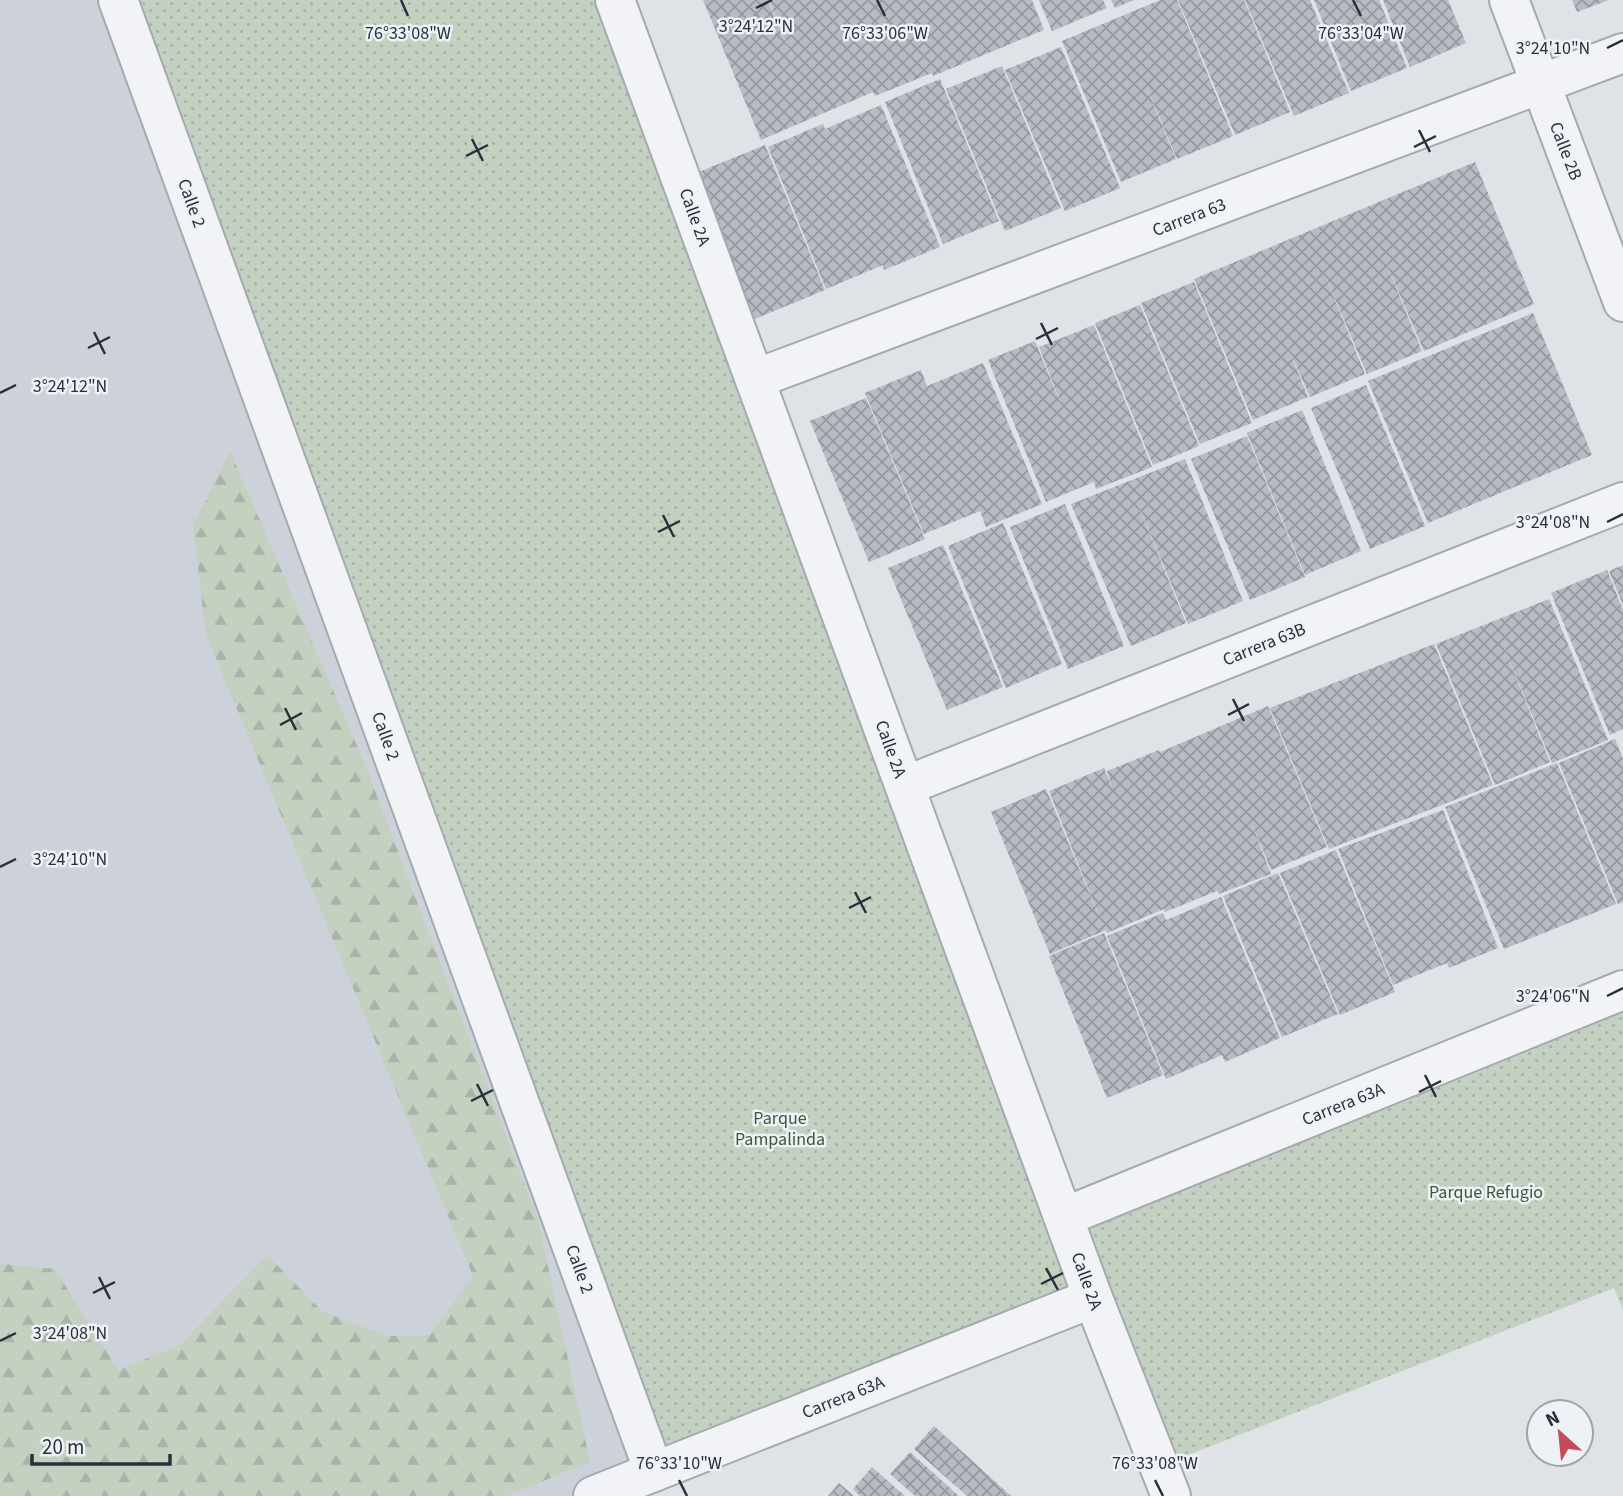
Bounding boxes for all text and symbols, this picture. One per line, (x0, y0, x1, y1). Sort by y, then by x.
text: 3°24'12"N (719, 14, 793, 39)
text: 76°33'08"W (365, 21, 451, 46)
text: 76°33'06"W (842, 21, 928, 46)
text: 76°33'04"W (1318, 21, 1404, 46)
text: 3°24'10"N (1516, 36, 1590, 61)
street label: Calle 2B (1543, 118, 1588, 184)
street label: Calle 2 (171, 175, 212, 231)
street label: Calle 2A (673, 185, 717, 250)
street label: Carrera 63 (1149, 192, 1230, 243)
text: 3°24'12"N (33, 374, 107, 399)
text: 3°24'08"N (1516, 510, 1590, 535)
street label: Carrera 63B (1219, 616, 1309, 672)
street label: Calle 2 (365, 708, 406, 764)
street label: Calle 2A (869, 717, 913, 782)
text: 3°24'10"N (33, 847, 107, 872)
text: 3°24'06"N (1516, 984, 1590, 1009)
street label: Carrera 63A (1298, 1077, 1388, 1132)
park label: Parque Pampalinda (735, 1106, 825, 1152)
park label: Parque Refugio (1429, 1180, 1543, 1205)
street label: Calle 2 (559, 1241, 600, 1297)
street label: Calle 2A (1065, 1249, 1109, 1314)
text: 3°24'08"N (33, 1321, 107, 1346)
street label: Carrera 63A (798, 1370, 888, 1425)
north arrow (1525, 1398, 1595, 1468)
text: N (1541, 1404, 1565, 1434)
scale bar (32, 1422, 170, 1466)
text: 20 m (42, 1432, 84, 1462)
text: 76°33'10"W (636, 1451, 722, 1476)
text: 76°33'08"W (1112, 1451, 1198, 1476)

